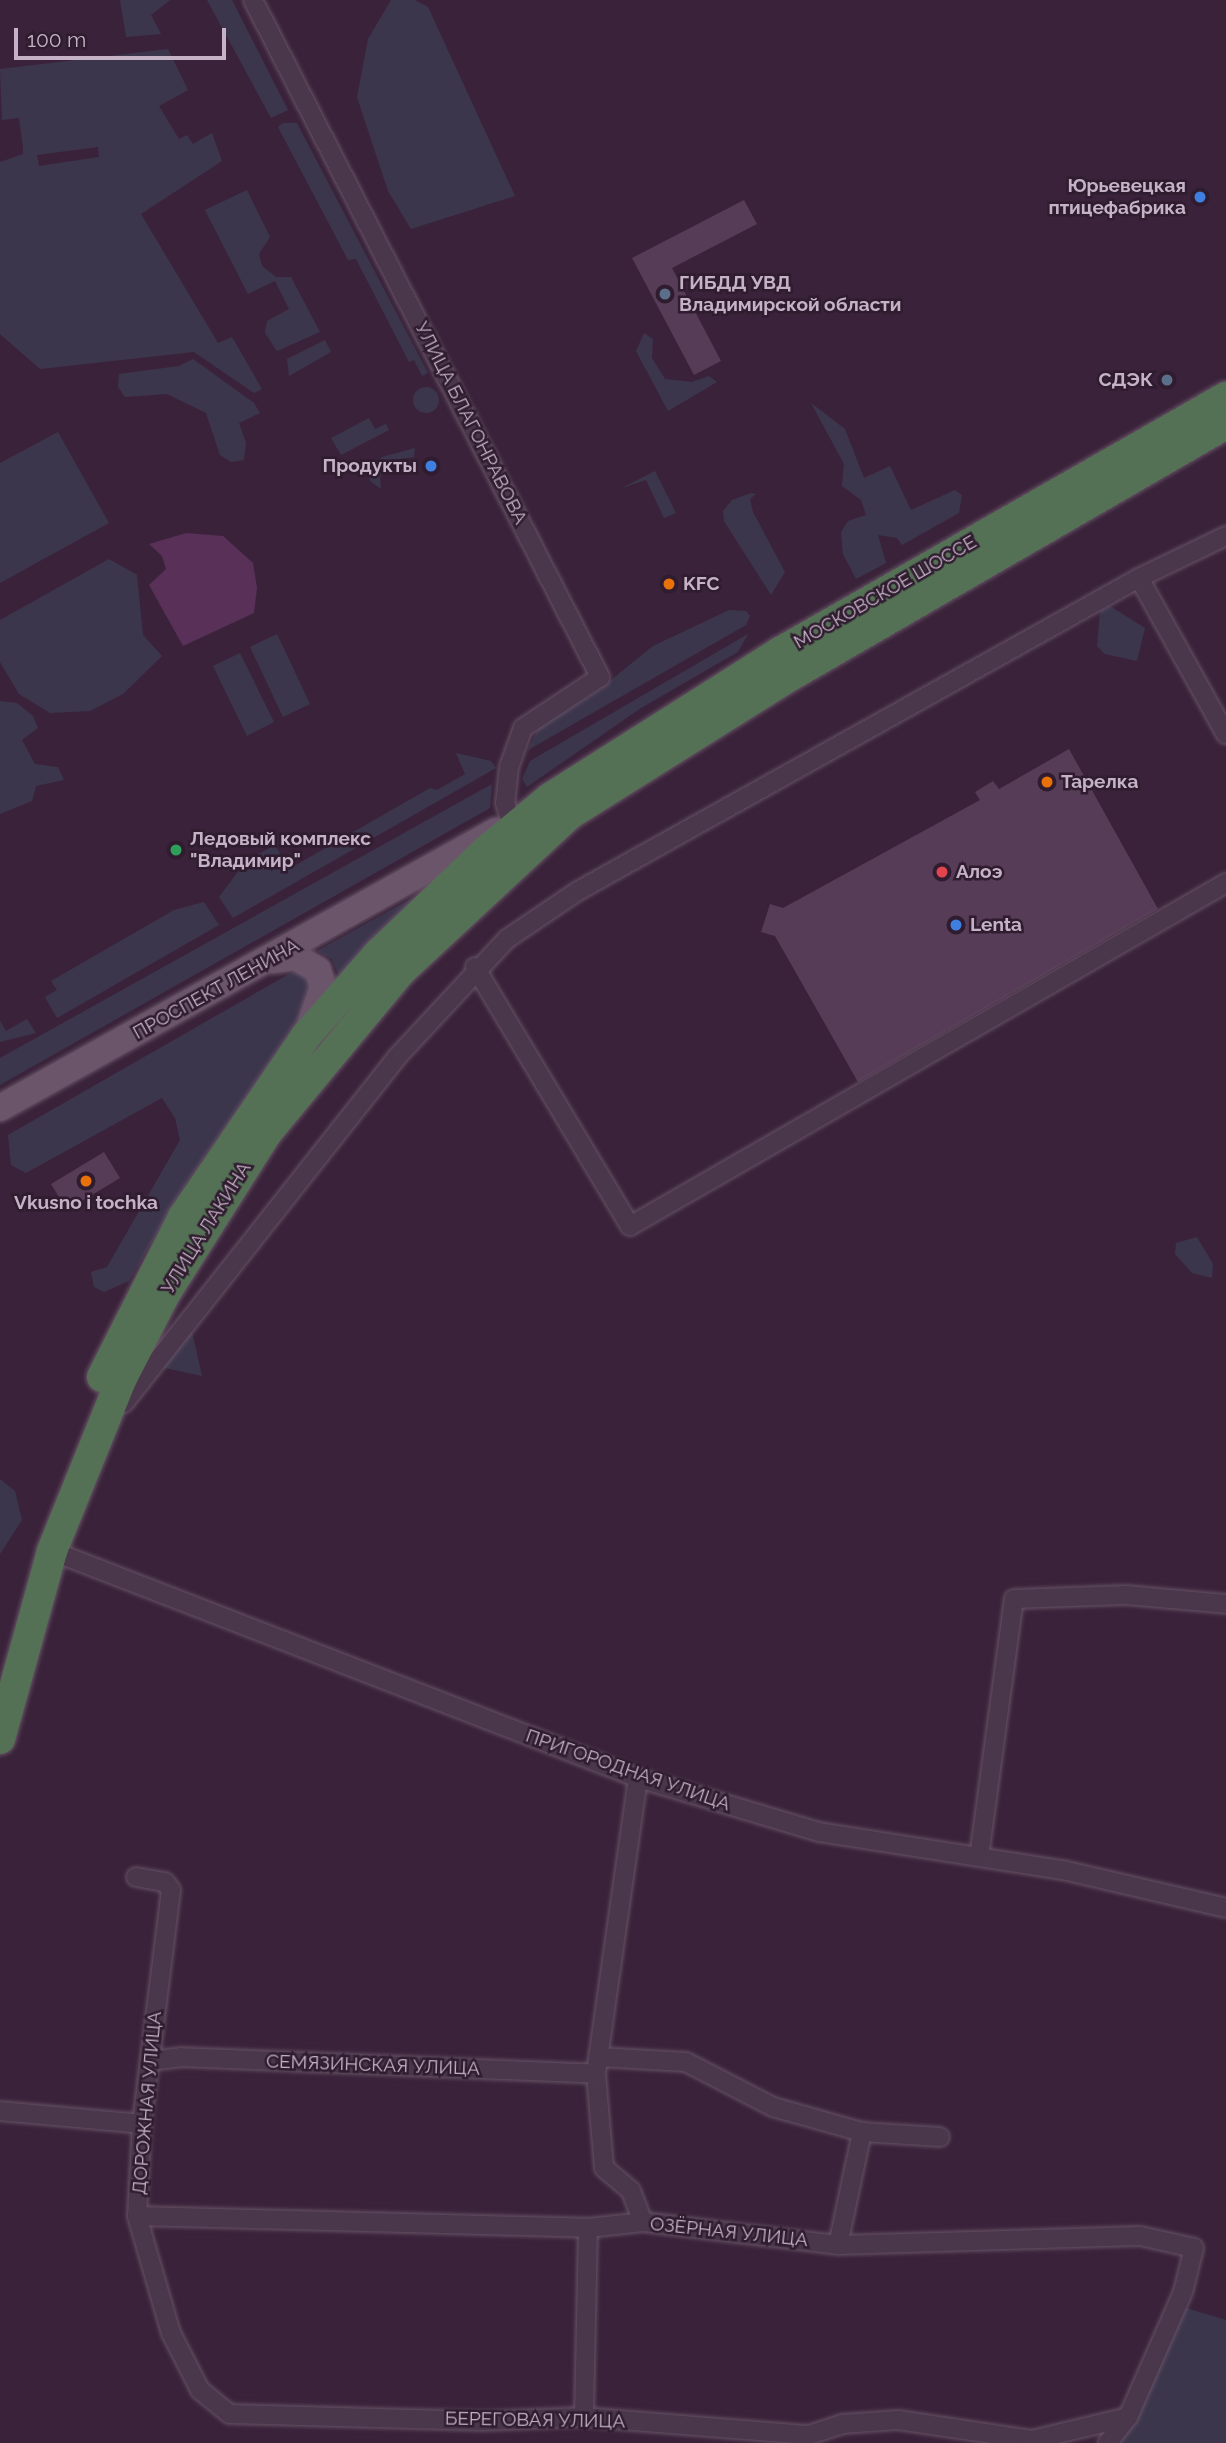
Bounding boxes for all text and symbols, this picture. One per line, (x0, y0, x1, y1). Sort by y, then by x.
scale bar (18, 14, 229, 58)
text: 100 m (27, 27, 86, 52)
place label: Юрьевецкая птицефабрика (1048, 175, 1186, 219)
marker: Юрьевецкая птицефабрика (1192, 189, 1208, 205)
place label: ГИБДД УВД Владимирской области (679, 272, 901, 316)
marker: ГИБДД УВД Владимирской области (657, 286, 673, 302)
street label: УЛИЦА БЛАГОНРАВОВА (410, 318, 532, 528)
place label: СДЭК (1098, 369, 1153, 391)
marker: СДЭК (1159, 372, 1175, 388)
place label: Продукты (322, 455, 417, 477)
marker: Продукты (423, 458, 439, 474)
street label: МОСКОВСКОЕ ШОССЕ (790, 530, 980, 654)
place label: KFC (683, 573, 719, 595)
marker: KFC (661, 576, 677, 592)
place label: Тарелка (1061, 771, 1138, 793)
marker: Тарелка (1039, 774, 1055, 790)
place label: Ледовый комплекс "Владимир" (190, 828, 371, 872)
marker: Ледовый комплекс "Владимир" (168, 842, 184, 858)
place label: Алоэ (956, 861, 1003, 883)
marker: Алоэ (934, 864, 950, 880)
place label: Lenta (970, 914, 1022, 936)
marker: Lenta (948, 917, 964, 933)
street label: ПРОСПЕКТ ЛЕНИНА (129, 934, 303, 1044)
street label: УЛИЦА ЛАКИНА (156, 1158, 256, 1298)
marker: Vkusno i tochka (78, 1173, 94, 1189)
place label: Vkusno i tochka (14, 1192, 158, 1214)
street label: ПРИГОРОДНАЯ УЛИЦА (523, 1724, 733, 1816)
street label: ДОРОЖНАЯ УЛИЦА (128, 2010, 166, 2196)
street label: СЕМЯЗИНСКАЯ УЛИЦА (266, 2050, 480, 2080)
street label: ОЗЁРНАЯ УЛИЦА (649, 2212, 809, 2252)
street label: БЕРЕГОВАЯ УЛИЦА (445, 2407, 625, 2433)

